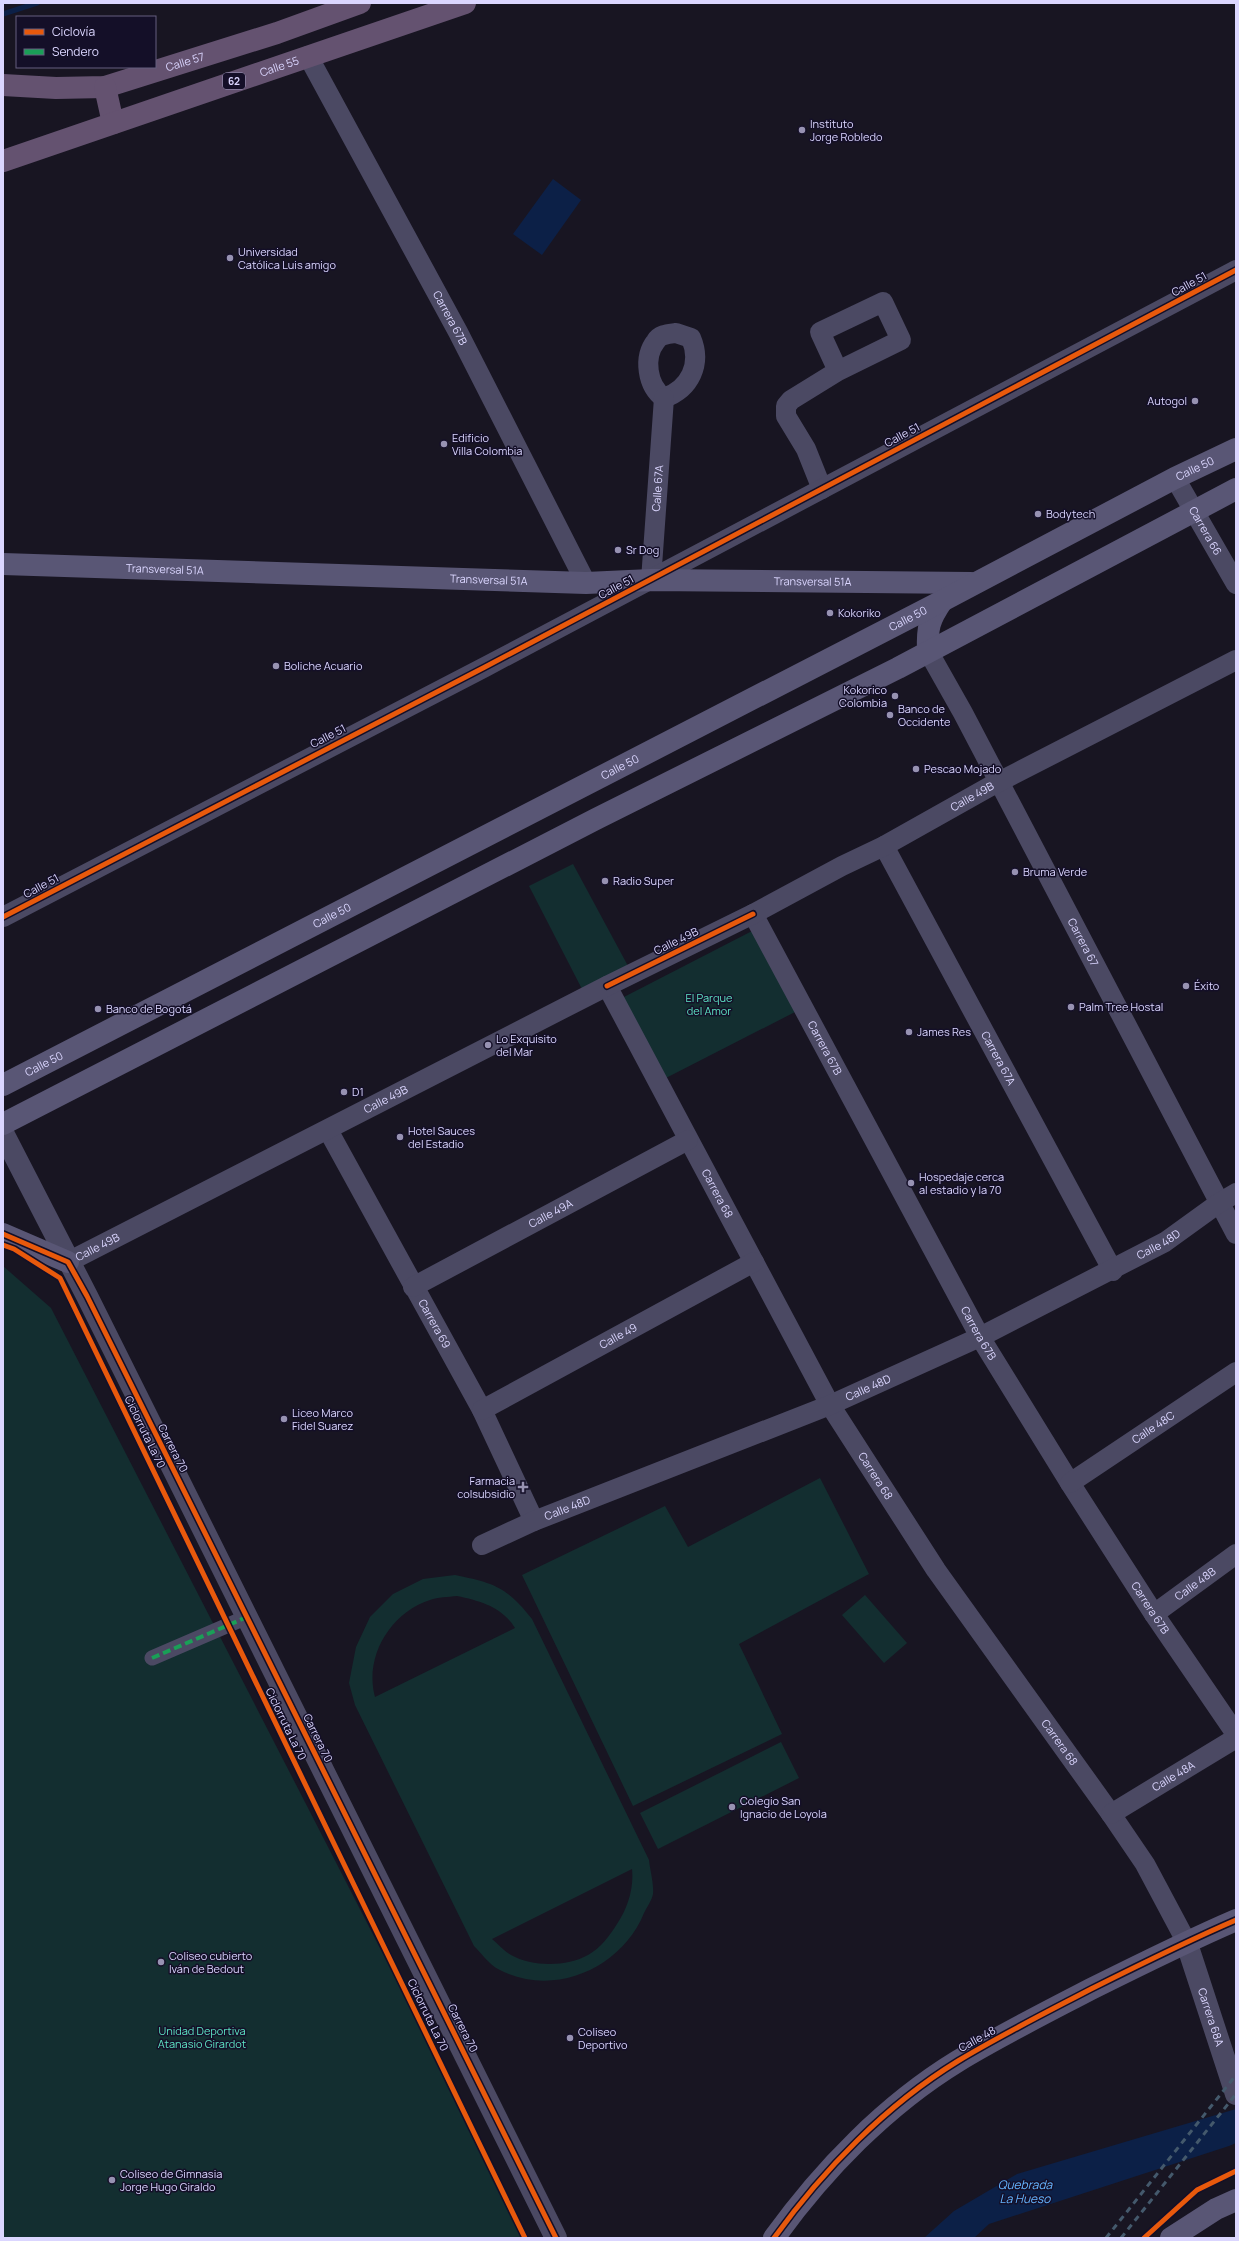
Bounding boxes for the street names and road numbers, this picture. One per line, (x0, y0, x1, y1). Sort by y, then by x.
street label: Calle 57 (164, 48, 206, 74)
street label: Calle 55 (258, 52, 301, 80)
road number: 62 (223, 73, 245, 89)
street label: Calle 51 (1168, 268, 1209, 299)
street label: Carrera 67B (430, 288, 471, 348)
street label: Calle 51 (881, 419, 922, 450)
street label: Calle 50 (1173, 452, 1216, 484)
street label: Calle 67A (648, 464, 666, 512)
street label: Carrera 66 (1186, 503, 1226, 558)
street label: Transversal 51A (126, 560, 204, 578)
street label: Transversal 51A (450, 571, 528, 588)
street label: Calle 51 (595, 571, 636, 602)
street label: Transversal 51A (774, 573, 852, 589)
street label: Calle 50 (886, 602, 929, 634)
street label: Calle 51 (307, 720, 348, 751)
street label: Calle 50 (598, 751, 641, 783)
street label: Calle 49B (947, 778, 996, 814)
street label: Calle 51 (20, 870, 61, 901)
street label: Calle 50 (310, 899, 353, 931)
street label: Carrera 67 (1065, 915, 1102, 969)
street label: Calle 49B (651, 923, 701, 958)
street label: Carrera 67B (805, 1018, 846, 1078)
street label: Carrera 67A (978, 1028, 1019, 1088)
street label: Calle 50 (22, 1047, 65, 1080)
street label: Calle 49B (361, 1081, 410, 1116)
street label: Carrera 68 (699, 1166, 737, 1220)
street label: Calle 49A (526, 1195, 575, 1231)
street label: Calle 48D (1134, 1225, 1183, 1262)
street label: Calle 49B (72, 1229, 122, 1264)
street label: Carrera 69 (415, 1296, 455, 1351)
street label: Carrera 67B (958, 1303, 1000, 1363)
street label: Calle 49 (596, 1319, 640, 1352)
street label: Calle 48D (843, 1371, 893, 1404)
street label: Ciclorruta La 70 (121, 1393, 169, 1470)
street label: Calle 48C (1128, 1407, 1177, 1447)
street label: Carrera 70 (155, 1421, 192, 1475)
street label: Carrera 68 (855, 1449, 897, 1502)
street label: Calle 48D (542, 1492, 592, 1523)
street label: Calle 48B (1171, 1563, 1219, 1604)
street label: Carrera 67B (1128, 1579, 1173, 1637)
street label: Ciclorruta La 70 (262, 1685, 310, 1762)
street label: Carrera 70 (300, 1711, 337, 1765)
street label: Carrera 68 (1038, 1716, 1082, 1768)
street label: Calle 48A (1149, 1757, 1197, 1794)
street label: Ciclorruta La 70 (404, 1976, 452, 2053)
street label: Carrera 68A (1195, 1986, 1228, 2048)
street label: Carrera 70 (445, 2001, 482, 2055)
street label: Calle 48 (955, 2022, 998, 2055)

